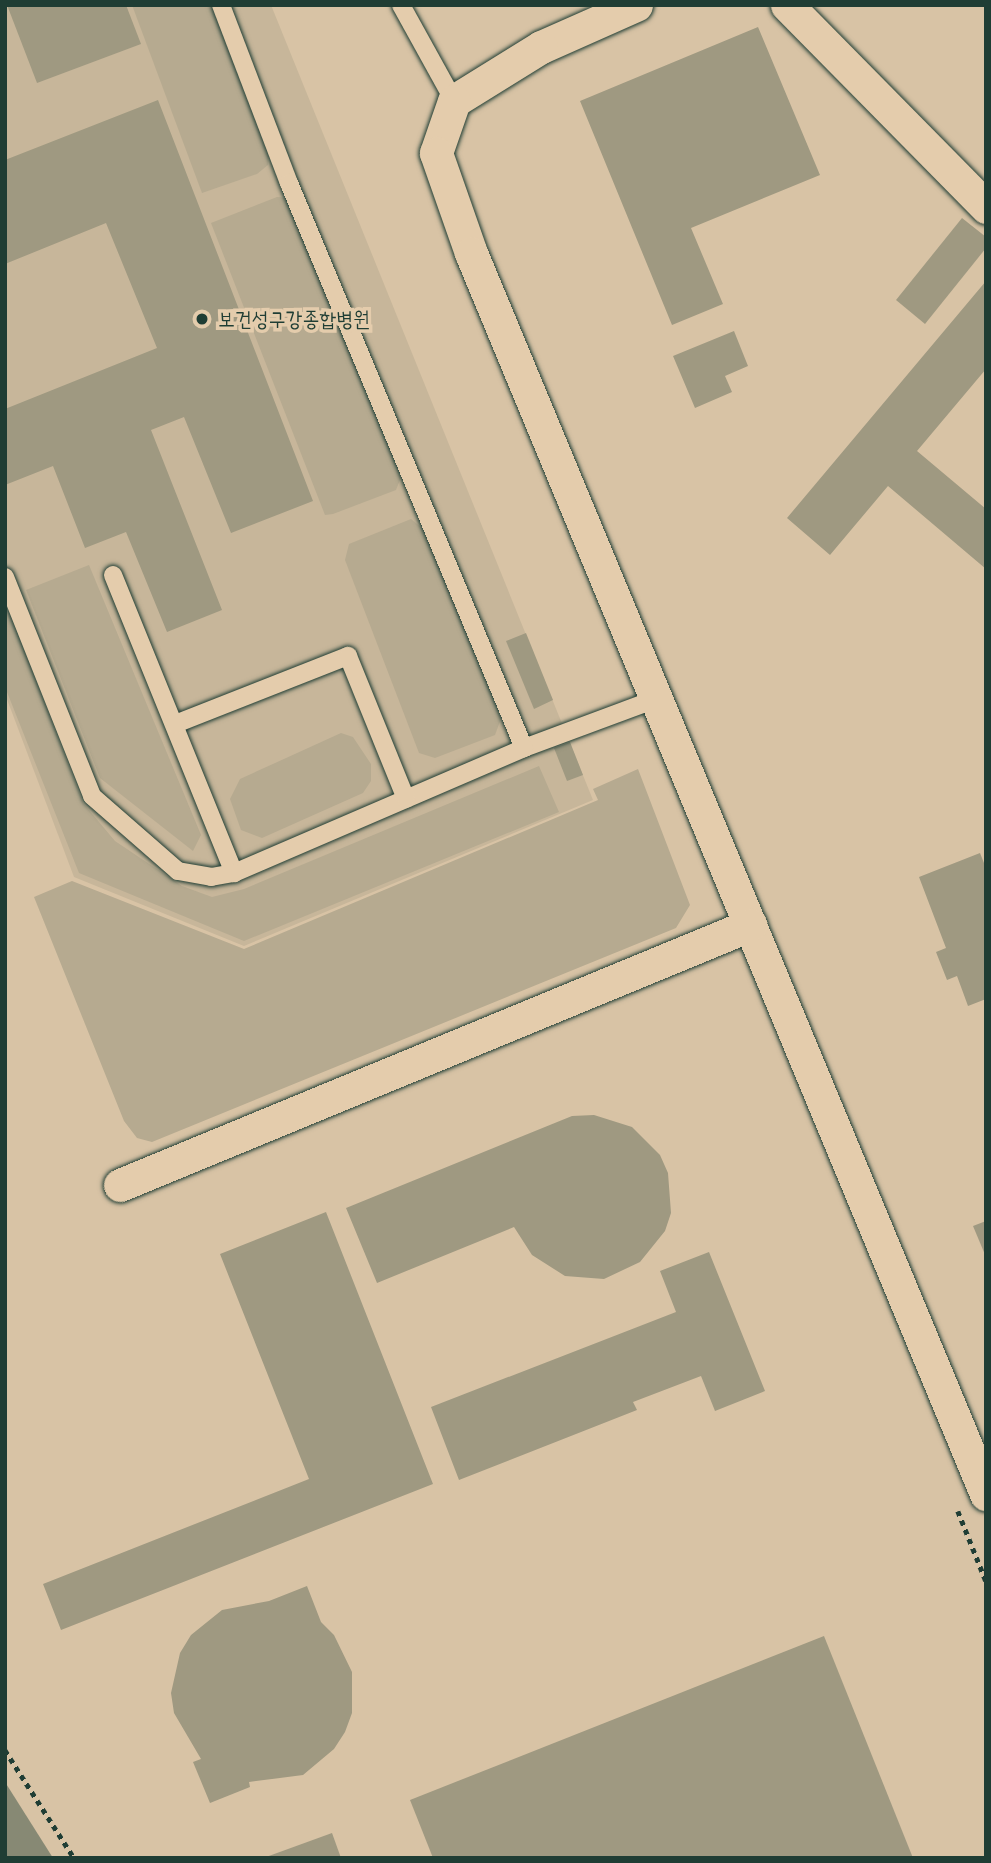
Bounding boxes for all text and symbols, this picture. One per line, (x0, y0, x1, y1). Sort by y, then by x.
place label: 보건성구강종합병원 (218, 306, 370, 332)
marker: 보건성구강종합병원 (192, 309, 212, 329)

